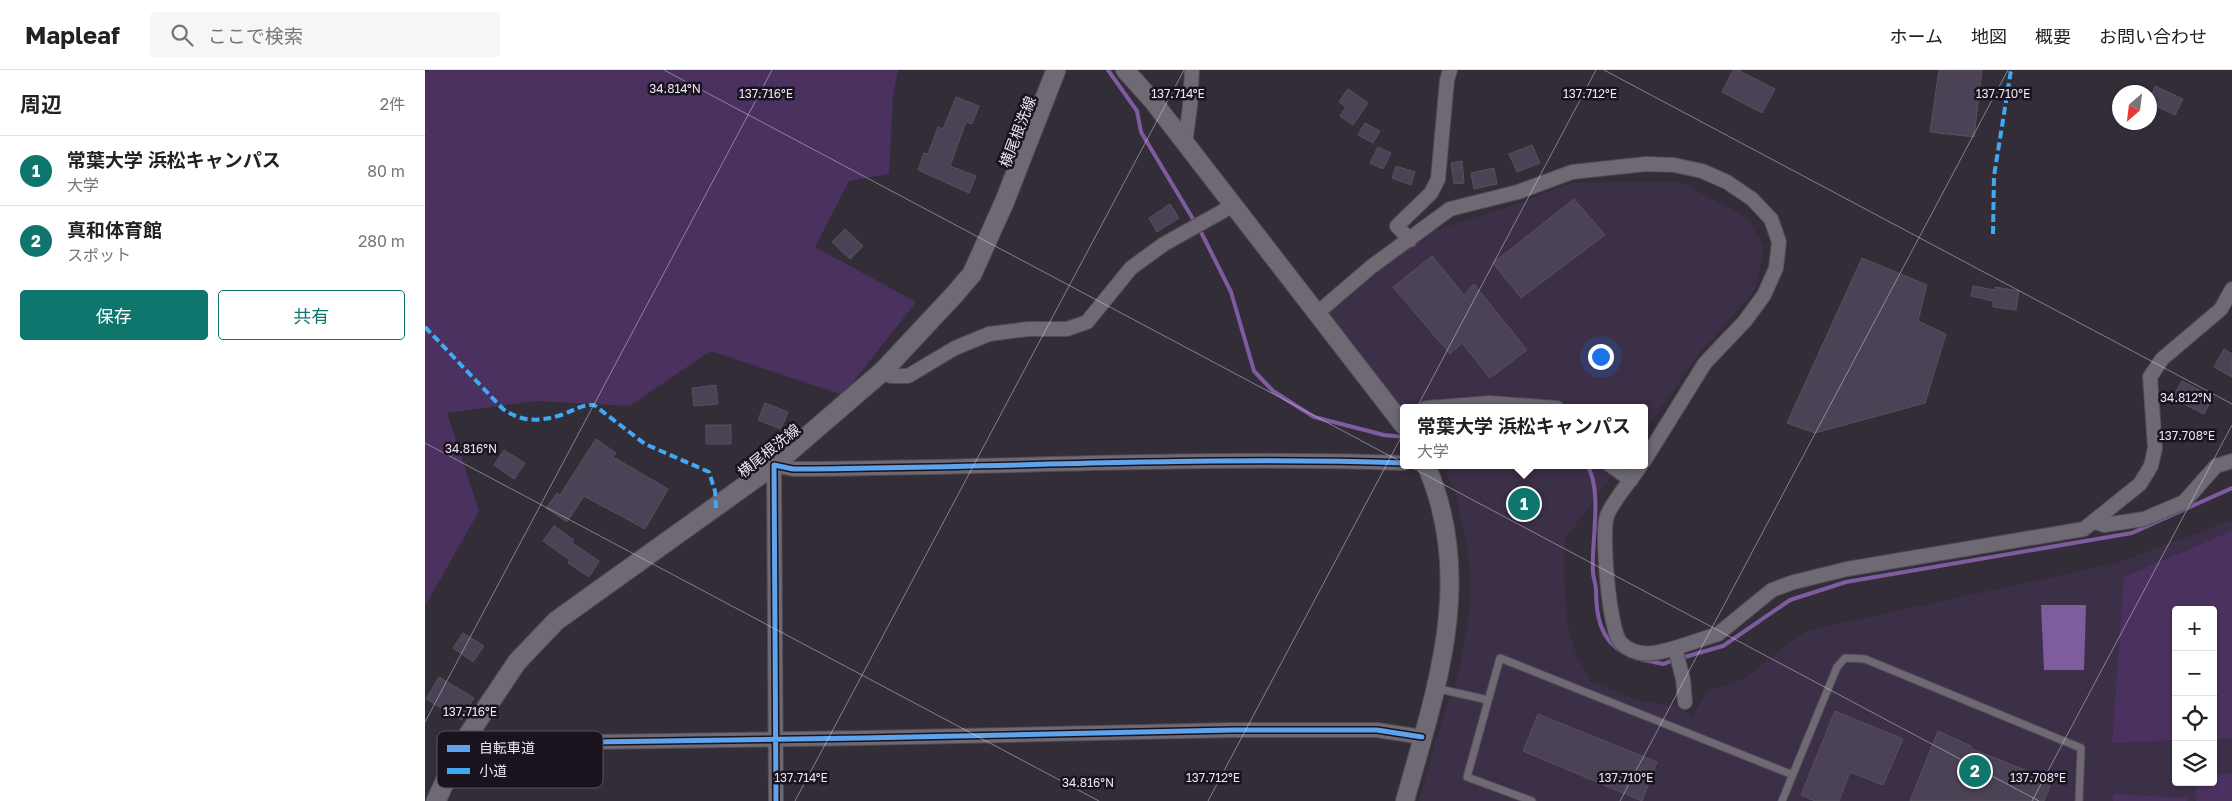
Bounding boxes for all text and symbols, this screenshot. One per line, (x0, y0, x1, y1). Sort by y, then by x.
search box (150, 12, 500, 57)
text: Mapleaf (25, 20, 120, 49)
icon: search (168, 21, 196, 49)
text: ここで検索 (208, 24, 303, 47)
text: ホーム (1890, 25, 1943, 47)
text: 地図 (1971, 25, 2007, 47)
text: 概要 (2035, 25, 2071, 47)
text: お問い合わせ (2099, 25, 2207, 47)
text: 34.814°N (649, 81, 701, 96)
north arrow (2112, 85, 2157, 130)
text: 137.716°E (739, 86, 793, 101)
text: 137.714°E (1151, 86, 1205, 101)
text: 137.712°E (1563, 86, 1617, 101)
text: 137.710°E (1976, 86, 2030, 101)
text: 周辺 (20, 91, 62, 117)
street label: 横尾根洗線 (995, 93, 1039, 170)
text: 2件 (380, 94, 405, 114)
text: 常葉大学 浜松キャンパス (67, 148, 281, 171)
text: 1 (32, 161, 40, 181)
text: 80 m (367, 161, 405, 181)
text: 大学 (67, 175, 99, 195)
text: 真和体育館 (67, 218, 162, 241)
text: 2 (31, 231, 41, 251)
text: 280 m (358, 231, 405, 251)
text: スポット (67, 245, 131, 265)
button: 保存 (20, 290, 208, 340)
button: 共有 (218, 290, 405, 340)
your location (1588, 344, 1614, 370)
text: 34.812°N (2160, 390, 2212, 405)
popup (1400, 404, 1648, 469)
text: 常葉大学 浜松キャンパス (1417, 414, 1631, 437)
street label: 横尾根洗線 (734, 420, 803, 481)
text: 137.708°E (2159, 428, 2215, 443)
text: 34.816°N (445, 441, 497, 456)
text: 大学 (1417, 441, 1449, 461)
pin: 1 (1508, 485, 1540, 523)
map controls (2172, 606, 2217, 786)
button: + (2172, 606, 2217, 651)
button: − (2172, 651, 2217, 696)
button: locate (2172, 696, 2217, 741)
text: 137.716°E (443, 704, 497, 719)
legend (437, 731, 603, 788)
text: 自転車道 (479, 739, 535, 756)
button: layers (2172, 741, 2217, 786)
pin: 2 (1959, 752, 1991, 790)
text: 小道 (479, 762, 507, 779)
text: 137.714°E (774, 770, 828, 785)
text: 137.712°E (1186, 770, 1240, 785)
text: 137.710°E (1599, 770, 1653, 785)
text: 137.708°E (2010, 770, 2066, 785)
text: 34.816°N (1062, 775, 1114, 790)

